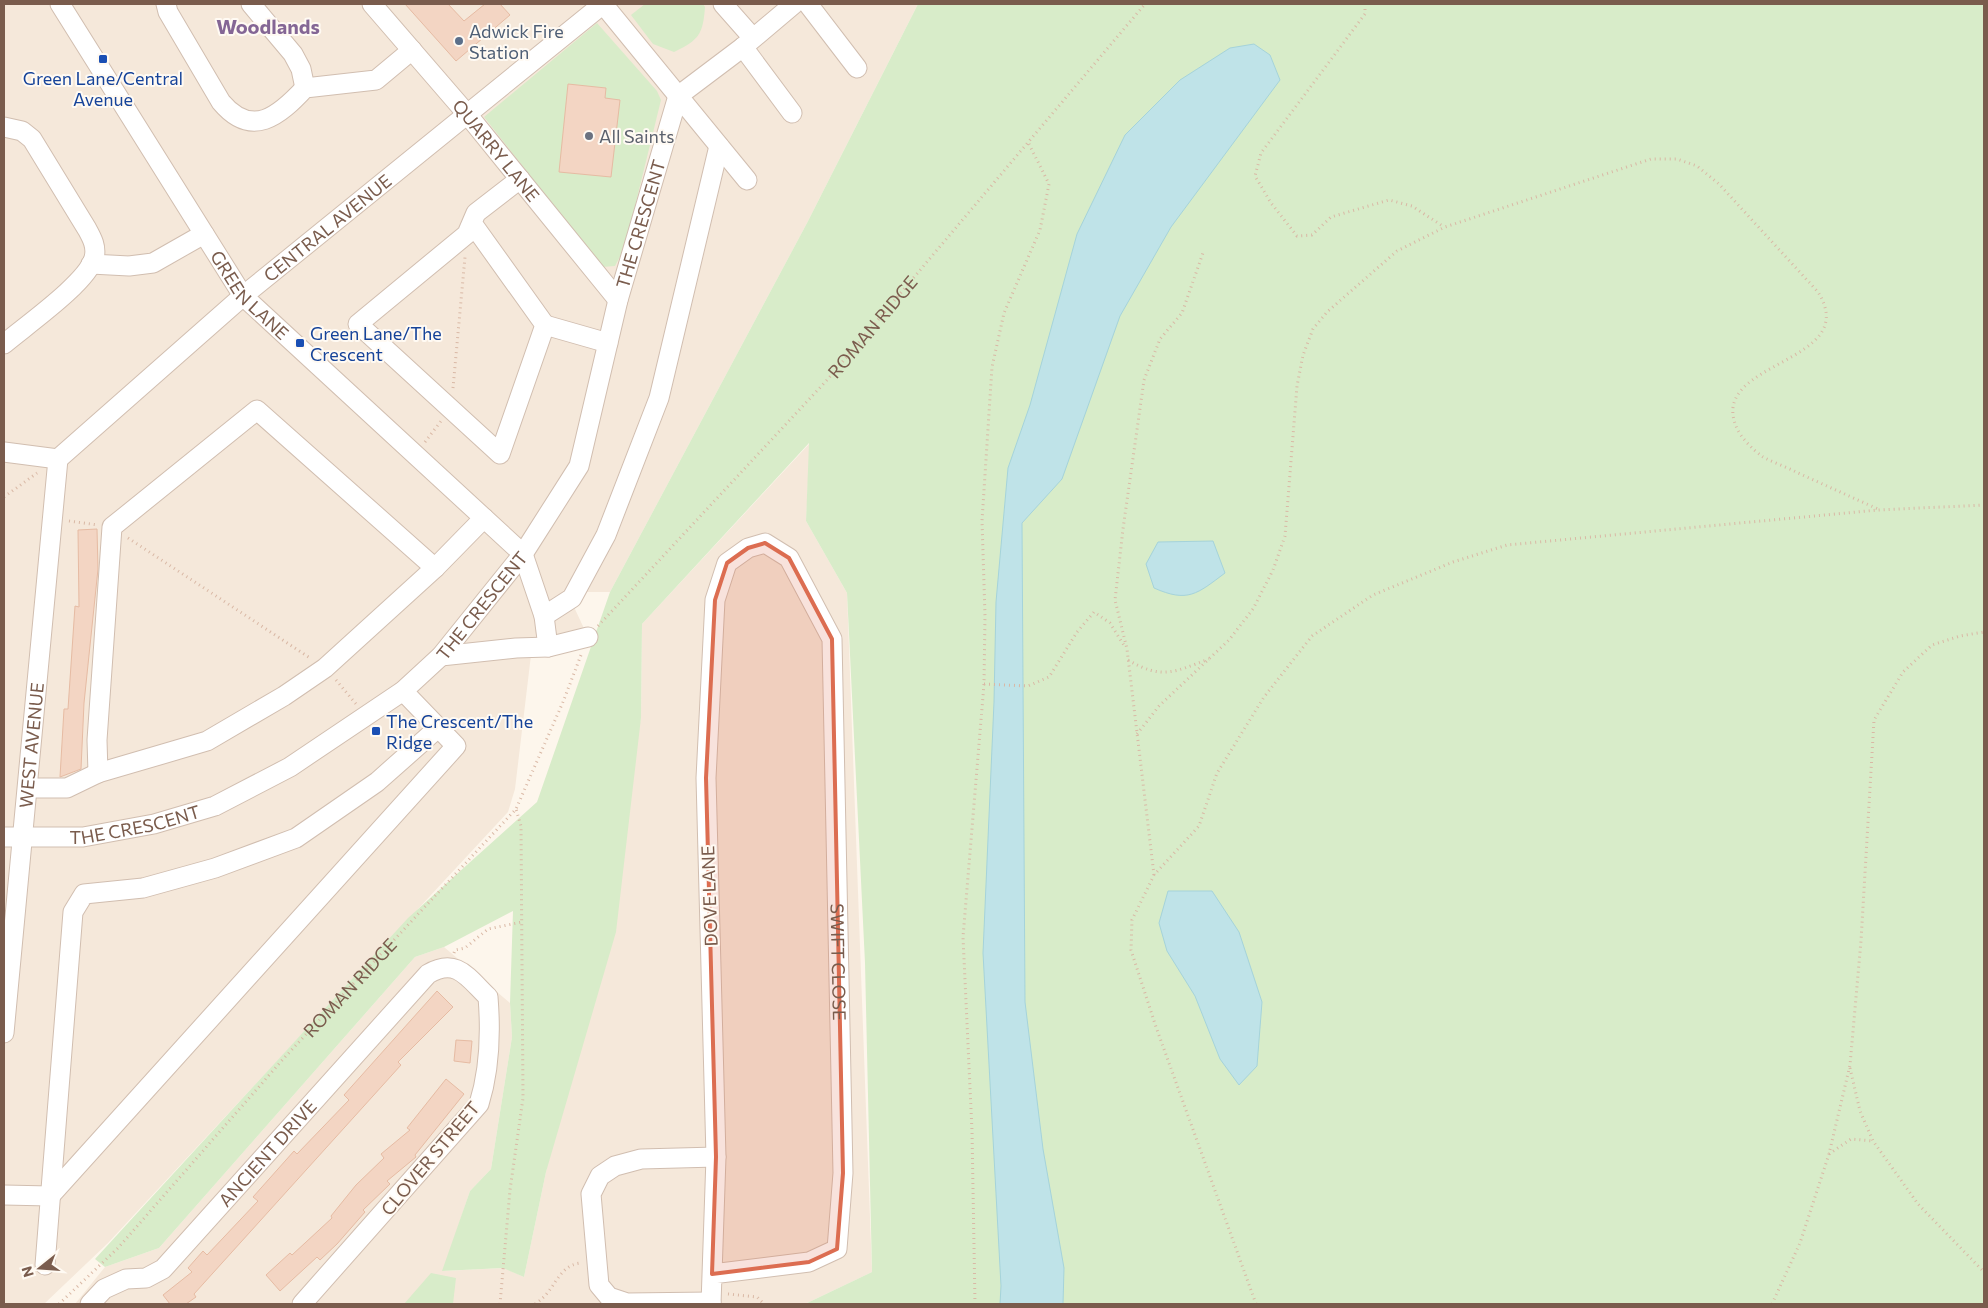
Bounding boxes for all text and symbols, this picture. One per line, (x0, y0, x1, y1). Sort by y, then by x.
district label: Woodlands (216, 14, 320, 38)
place label: Adwick Fire Station (469, 20, 564, 63)
marker: Adwick Fire Station (453, 35, 465, 47)
marker: Green Lane/Central Avenue (97, 53, 109, 65)
place label: Green Lane/Central Avenue (23, 67, 183, 110)
street label: QUARRY LANE (448, 95, 545, 206)
place label: All Saints (599, 125, 675, 147)
marker: All Saints (583, 130, 595, 142)
street label: THE CRESCENT (611, 157, 670, 291)
street label: CENTRAL AVENUE (259, 169, 395, 286)
street label: GREEN LANE (206, 246, 294, 344)
street label: ROMAN RIDGE (823, 271, 922, 382)
place label: Green Lane/The Crescent (310, 322, 442, 365)
marker: Green Lane/The Crescent (294, 337, 306, 349)
street label: THE CRESCENT (431, 547, 532, 664)
street label: WEST AVENUE (14, 682, 48, 809)
place label: The Crescent/The Ridge (386, 710, 533, 753)
marker: The Crescent/The Ridge (370, 725, 382, 737)
street label: THE CRESCENT (70, 800, 202, 848)
street label: DOVE LANE (696, 845, 722, 947)
street label: SWIFT CLOSE (826, 903, 851, 1021)
street label: ROMAN RIDGE (298, 934, 401, 1042)
street label: ANCIENT DRIVE (214, 1095, 321, 1211)
street label: CLOVER STREET (376, 1097, 484, 1219)
north arrow (15, 1243, 65, 1293)
text: N (17, 1264, 37, 1279)

